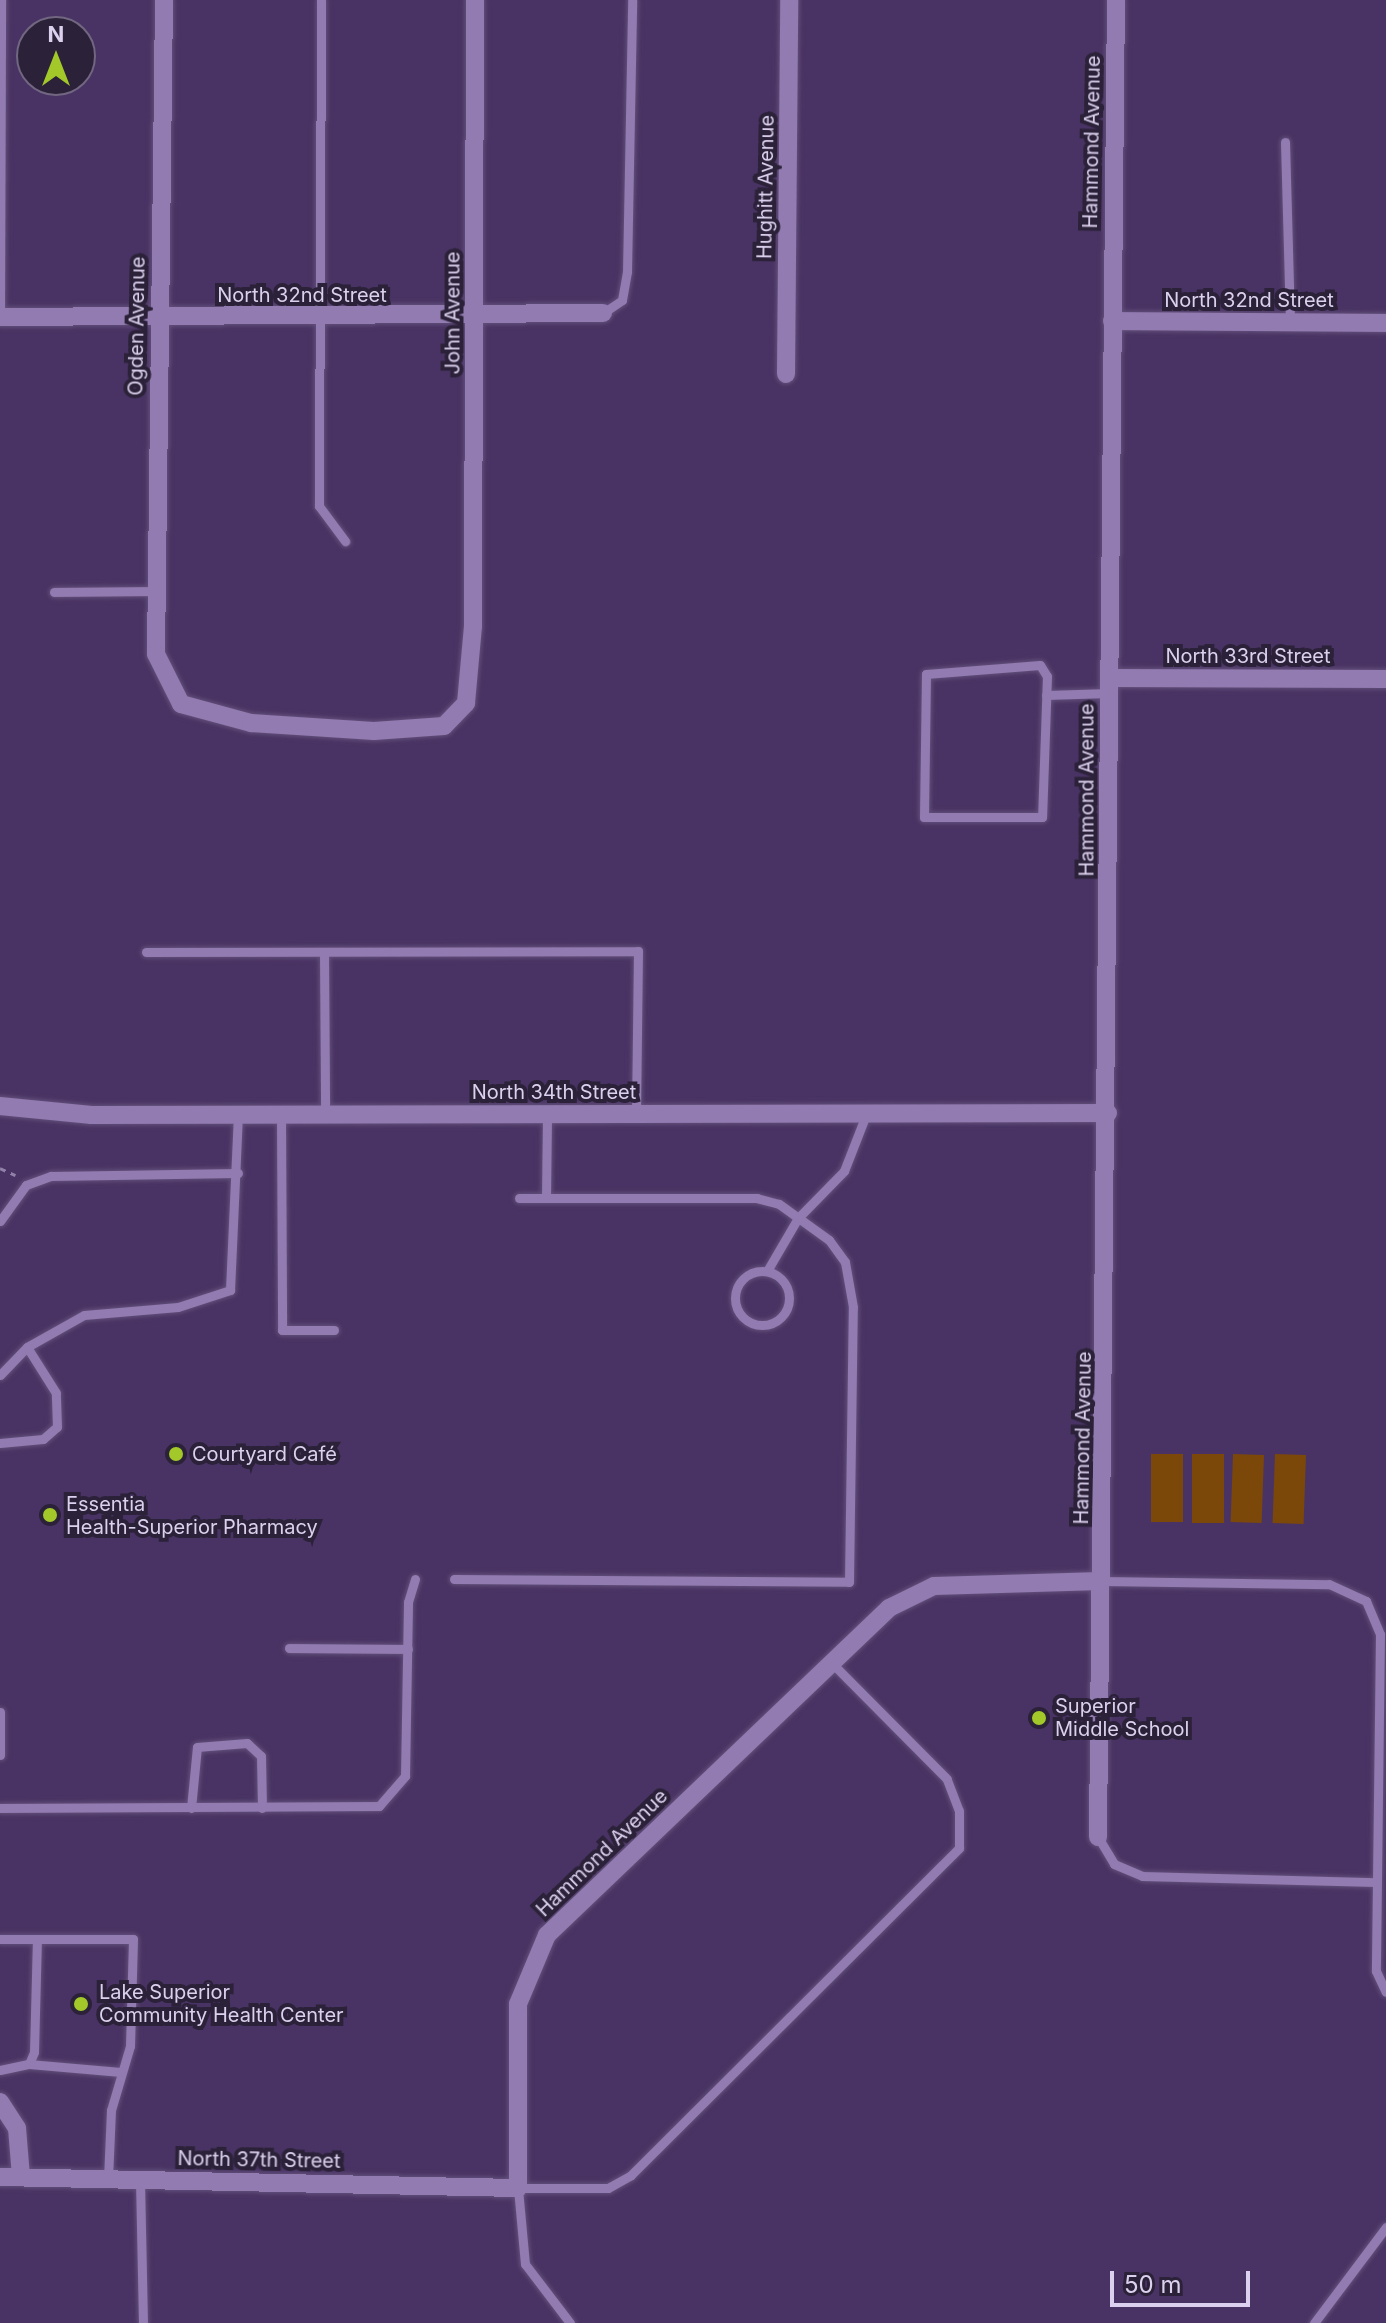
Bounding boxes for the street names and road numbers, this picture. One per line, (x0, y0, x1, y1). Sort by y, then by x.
street label: Hammond Avenue (1078, 55, 1106, 229)
street label: Hughitt Avenue (753, 115, 779, 259)
street label: John Avenue (441, 252, 465, 374)
street label: Ogden Avenue (124, 256, 150, 396)
street label: North 32nd Street (217, 283, 387, 307)
street label: North 32nd Street (1164, 288, 1334, 312)
street label: North 33rd Street (1165, 644, 1331, 668)
street label: Hammond Avenue (1075, 703, 1099, 877)
street label: North 34th Street (472, 1080, 636, 1104)
street label: Hammond Avenue (1069, 1351, 1097, 1525)
street label: Hammond Avenue (531, 1784, 673, 1922)
street label: North 37th Street (177, 2147, 341, 2173)

